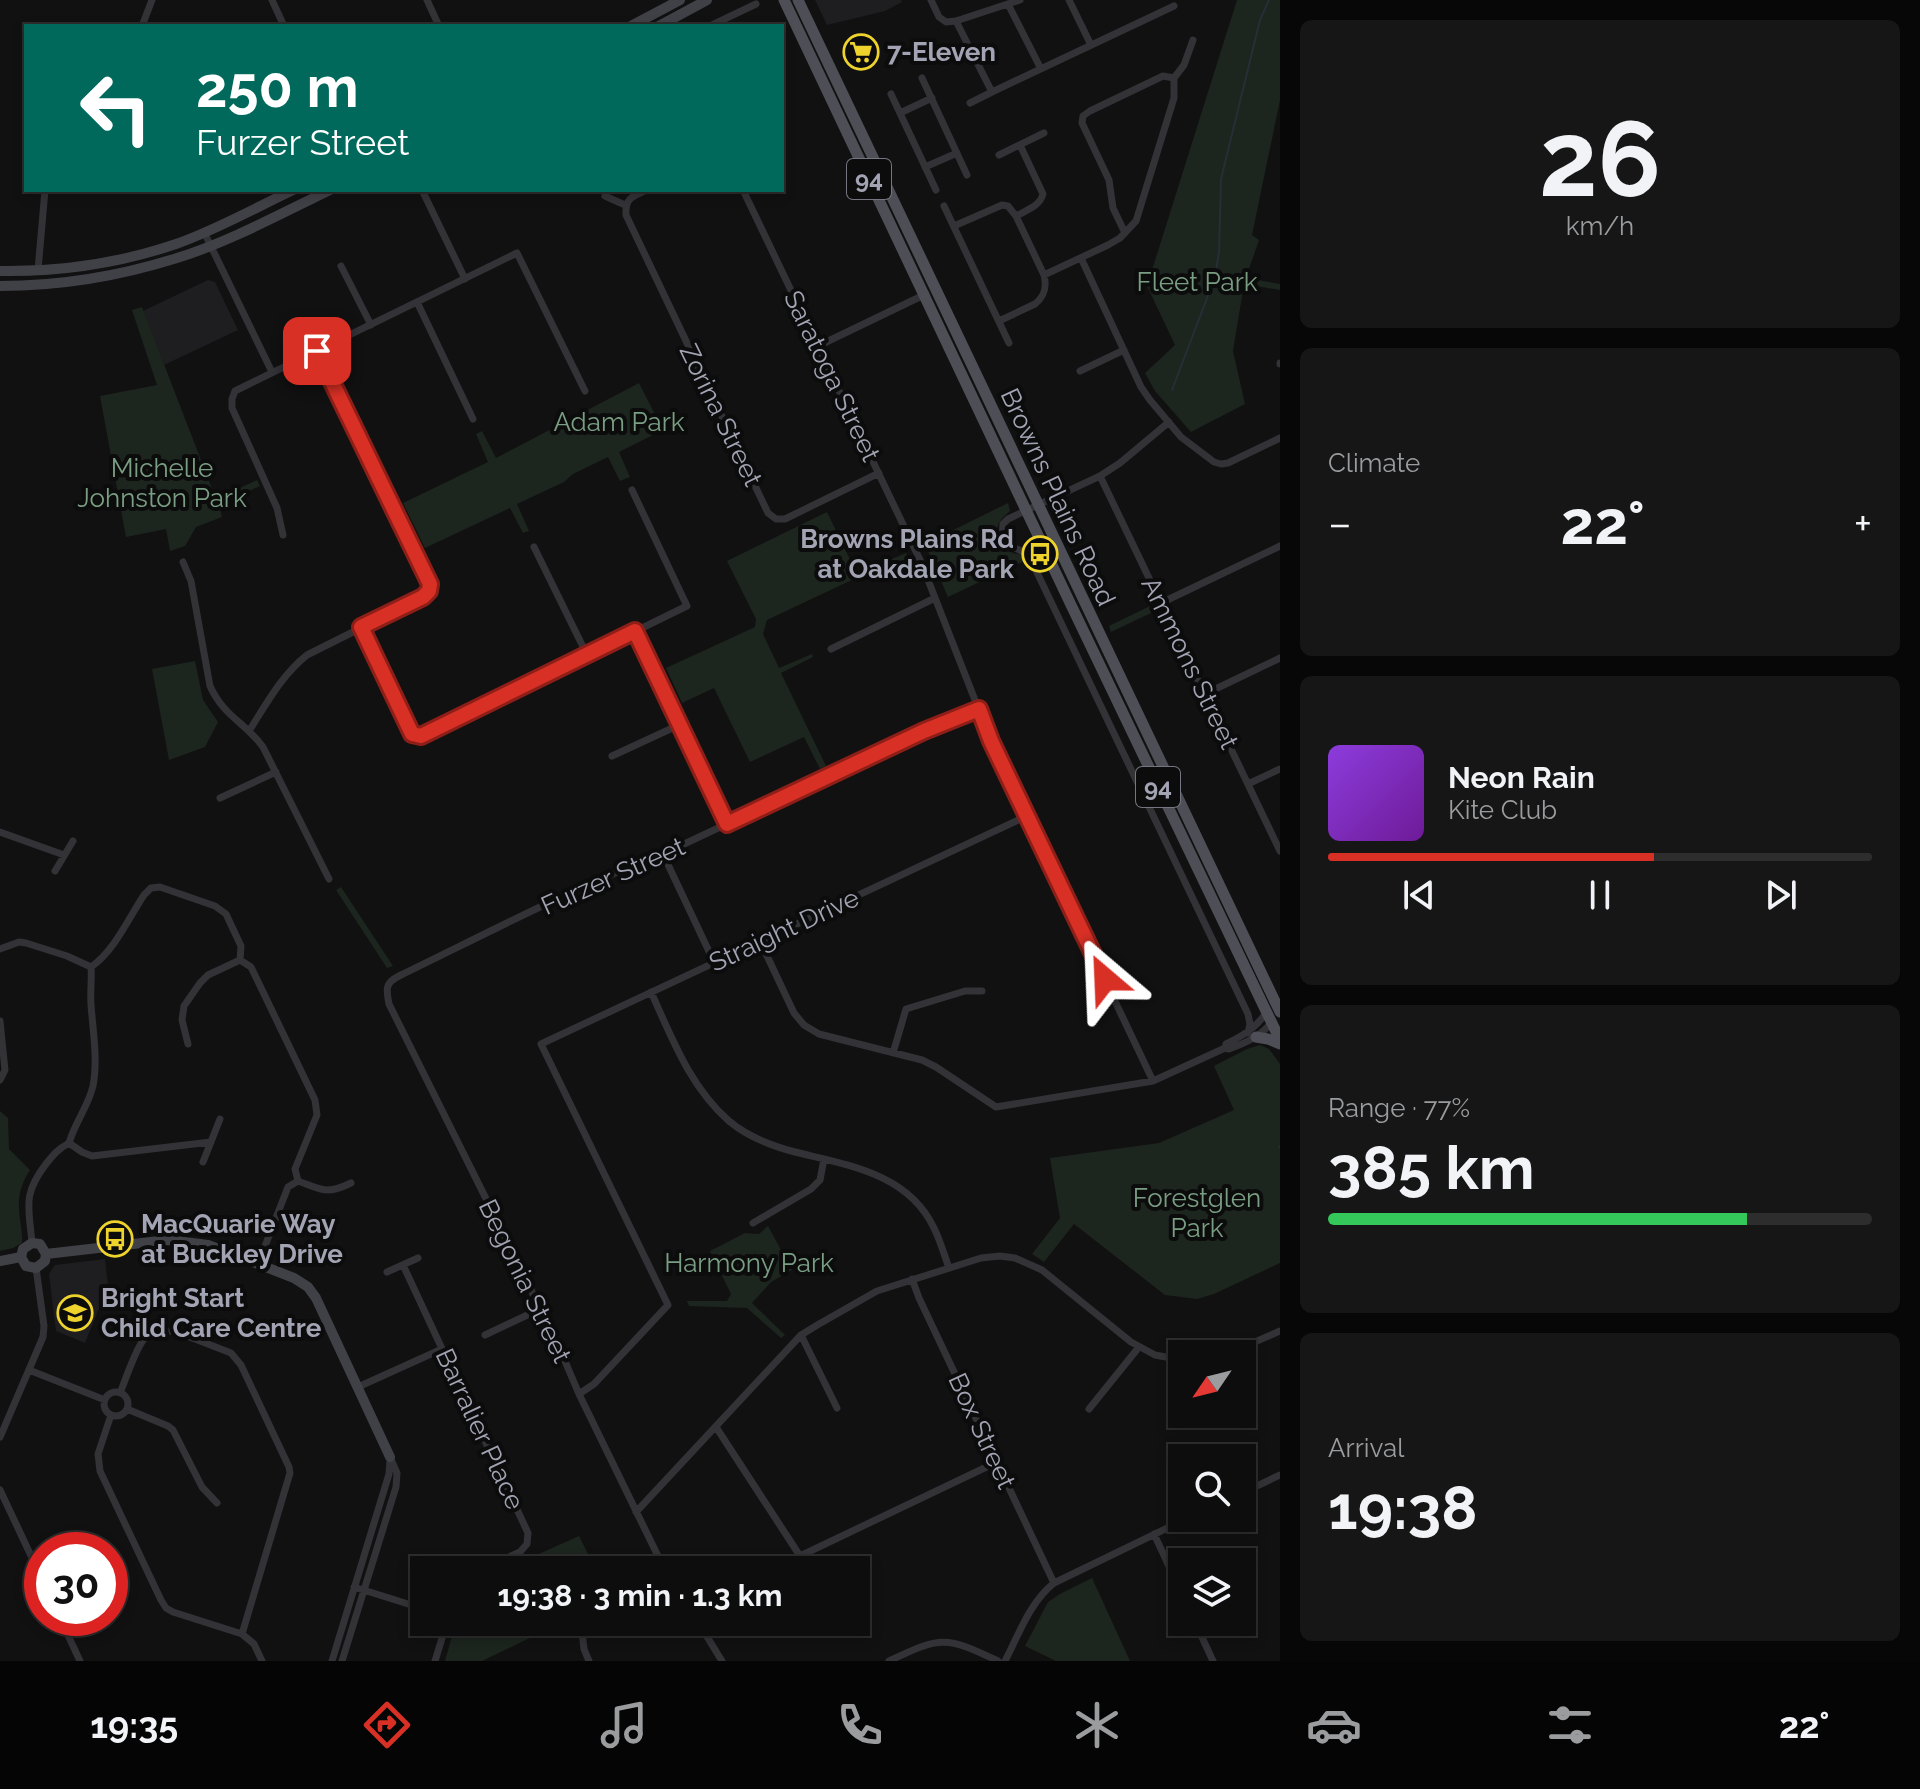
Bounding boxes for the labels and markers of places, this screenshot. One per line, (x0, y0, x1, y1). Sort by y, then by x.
supermarket icon: 7-Eleven (842, 33, 880, 71)
place label: 7-Eleven (887, 37, 996, 67)
pin (283, 317, 351, 385)
place label: Browns Plains Rd at Oakdale Park (800, 524, 1014, 584)
bus stop icon: Browns Plains Rd at Oakdale Park (1021, 535, 1059, 573)
place label: MacQuarie Way at Buckley Drive (141, 1209, 343, 1269)
bus stop icon: MacQuarie Way at Buckley Drive (96, 1220, 134, 1258)
place label: Bright Start Child Care Centre (101, 1283, 322, 1343)
school or university icon: Bright Start Child Care Centre (56, 1294, 94, 1332)

